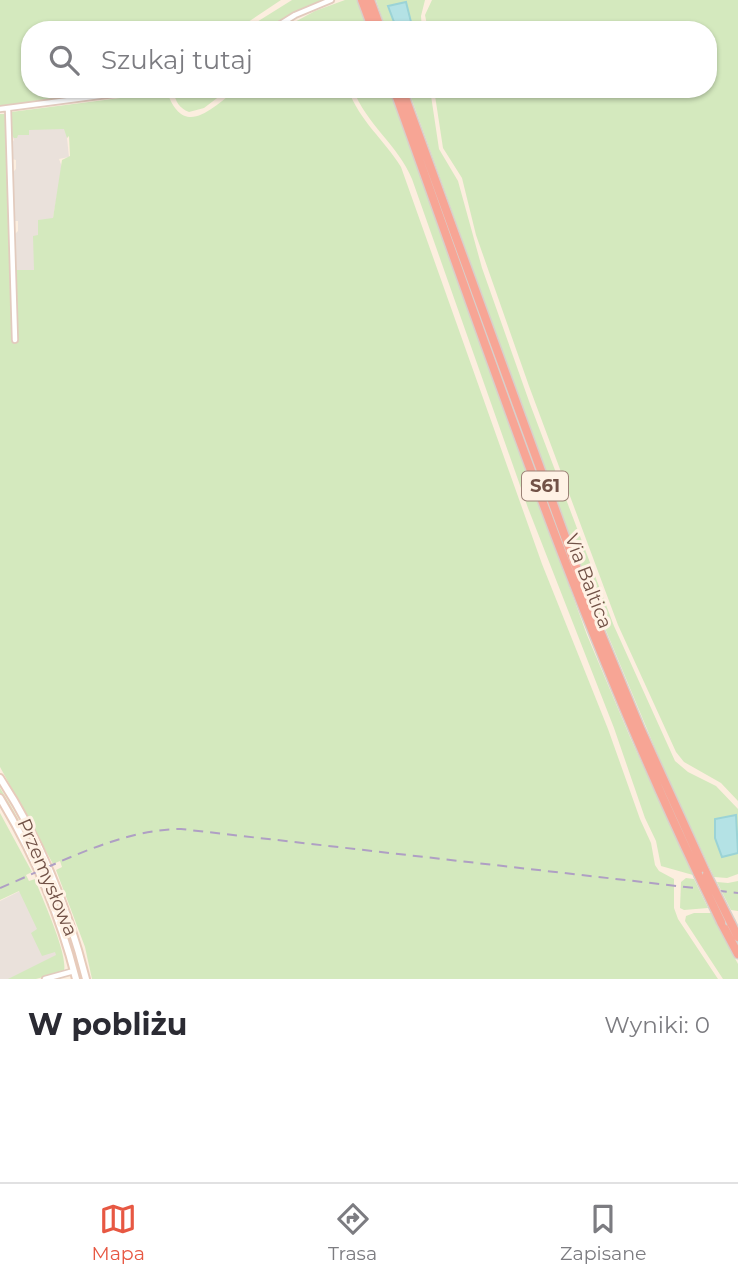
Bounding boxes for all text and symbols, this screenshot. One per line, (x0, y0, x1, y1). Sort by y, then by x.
search box (21, 21, 717, 98)
icon: search (45, 41, 83, 79)
text: Szukaj tutaj (101, 44, 253, 76)
road number: S61 (522, 472, 568, 500)
street label: Via Baltica (560, 531, 617, 632)
street label: Przemysłowa (12, 815, 83, 939)
text: W pobliżu (28, 1006, 187, 1043)
text: Wyniki: 0 (604, 1011, 710, 1039)
tab: Mapa (92, 1200, 145, 1265)
tab: Trasa (328, 1200, 377, 1265)
tab: Zapisane (560, 1200, 646, 1265)

